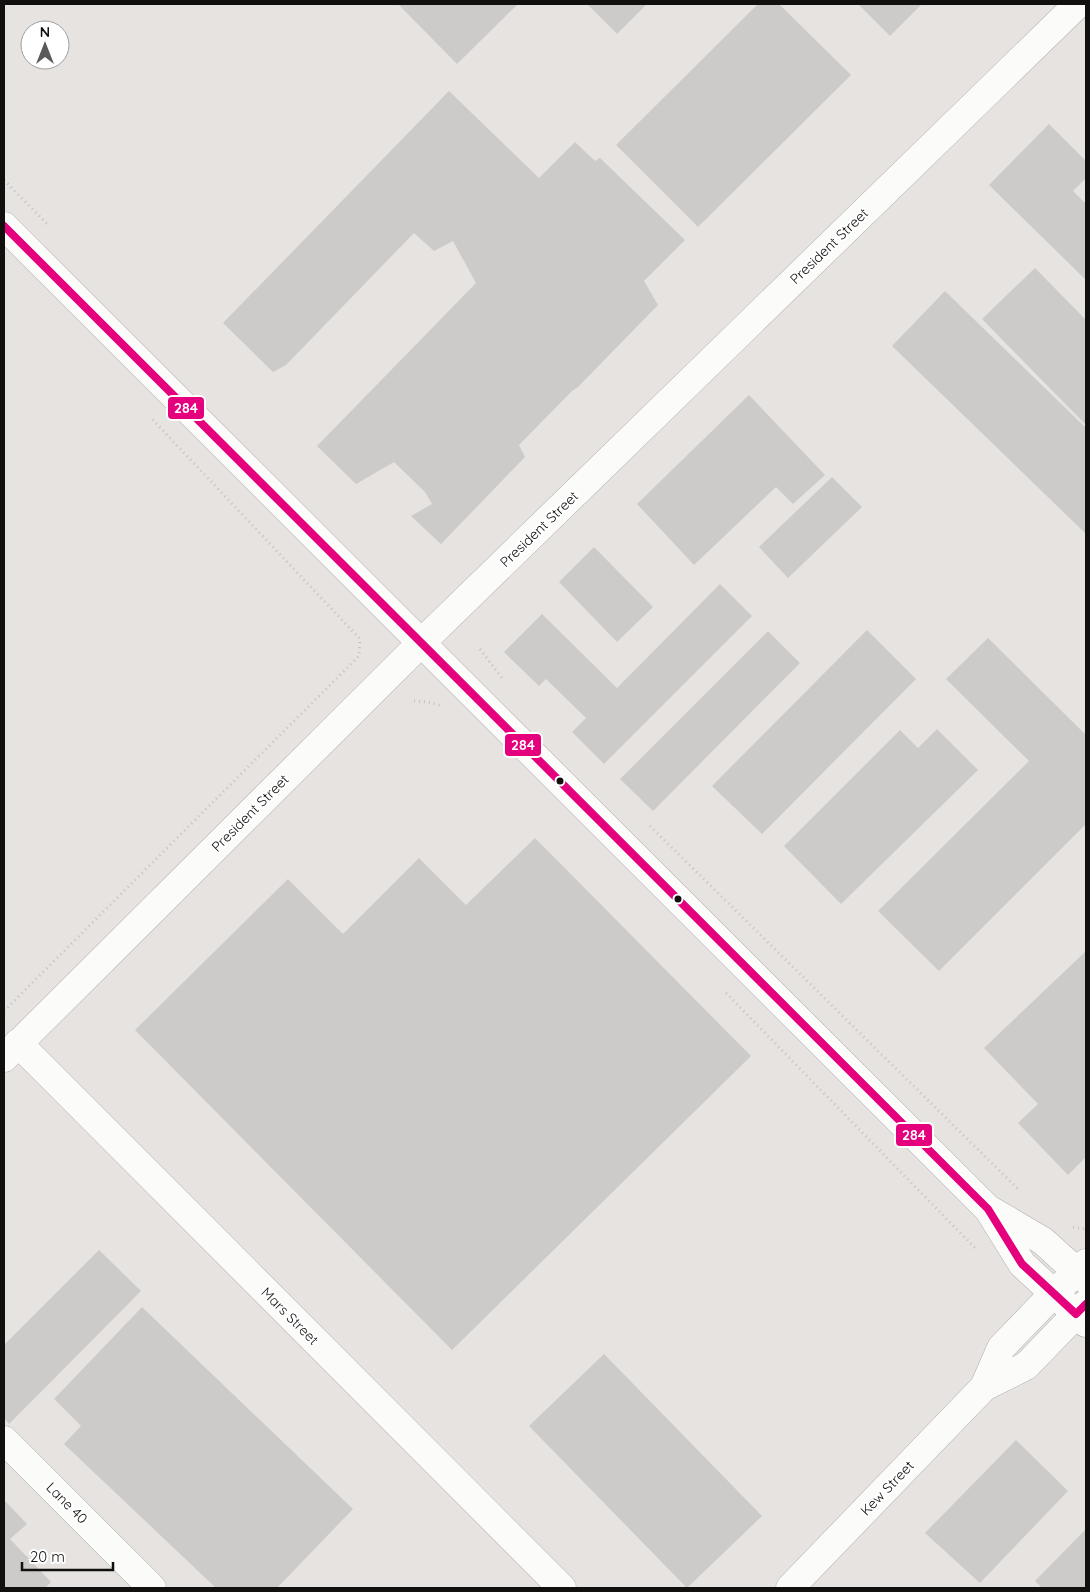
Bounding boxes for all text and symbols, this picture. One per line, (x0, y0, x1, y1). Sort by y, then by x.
north arrow (20, 20, 70, 70)
text: N (40, 23, 50, 41)
street label: President Street (786, 204, 872, 288)
line badge: 284 (167, 396, 205, 420)
text: 284 (174, 399, 198, 417)
street label: President Street (496, 487, 582, 571)
line badge: 284 (504, 733, 542, 757)
text: 284 (511, 736, 535, 754)
street label: President Street (207, 770, 293, 856)
unlabelled marker (555, 776, 565, 786)
unlabelled marker (673, 894, 683, 904)
line badge: 284 (895, 1123, 933, 1147)
text: 284 (902, 1126, 926, 1144)
street label: Mars Street (257, 1283, 323, 1349)
street label: Kew Street (856, 1457, 918, 1519)
street label: Lane 40 (42, 1478, 92, 1528)
scale bar (22, 1540, 114, 1572)
text: 20 m (30, 1547, 65, 1566)

